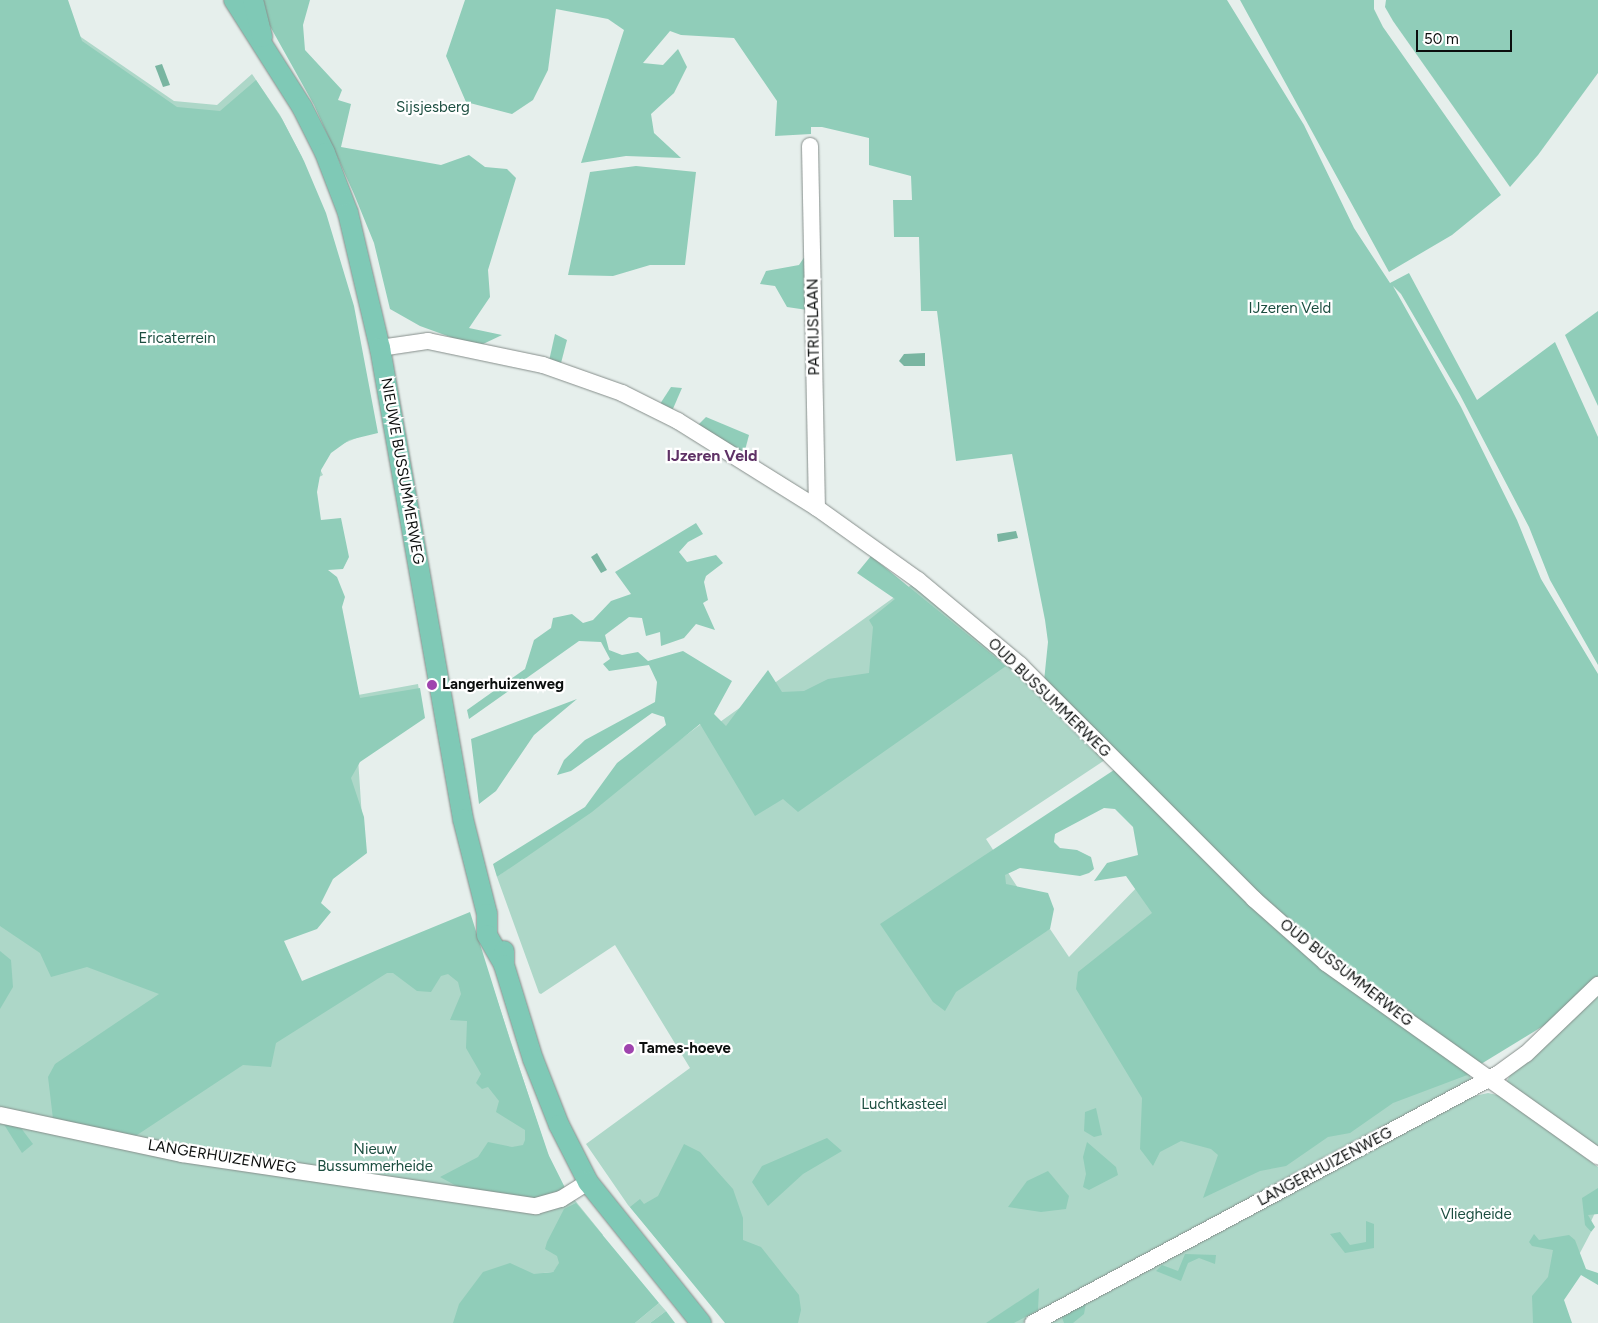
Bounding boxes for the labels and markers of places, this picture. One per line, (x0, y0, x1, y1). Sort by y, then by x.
place label: Langerhuizenweg (442, 676, 564, 694)
marker: Langerhuizenweg (426, 679, 438, 691)
place label: Tames-hoeve (639, 1040, 731, 1058)
marker: Tames-hoeve (623, 1043, 635, 1055)

